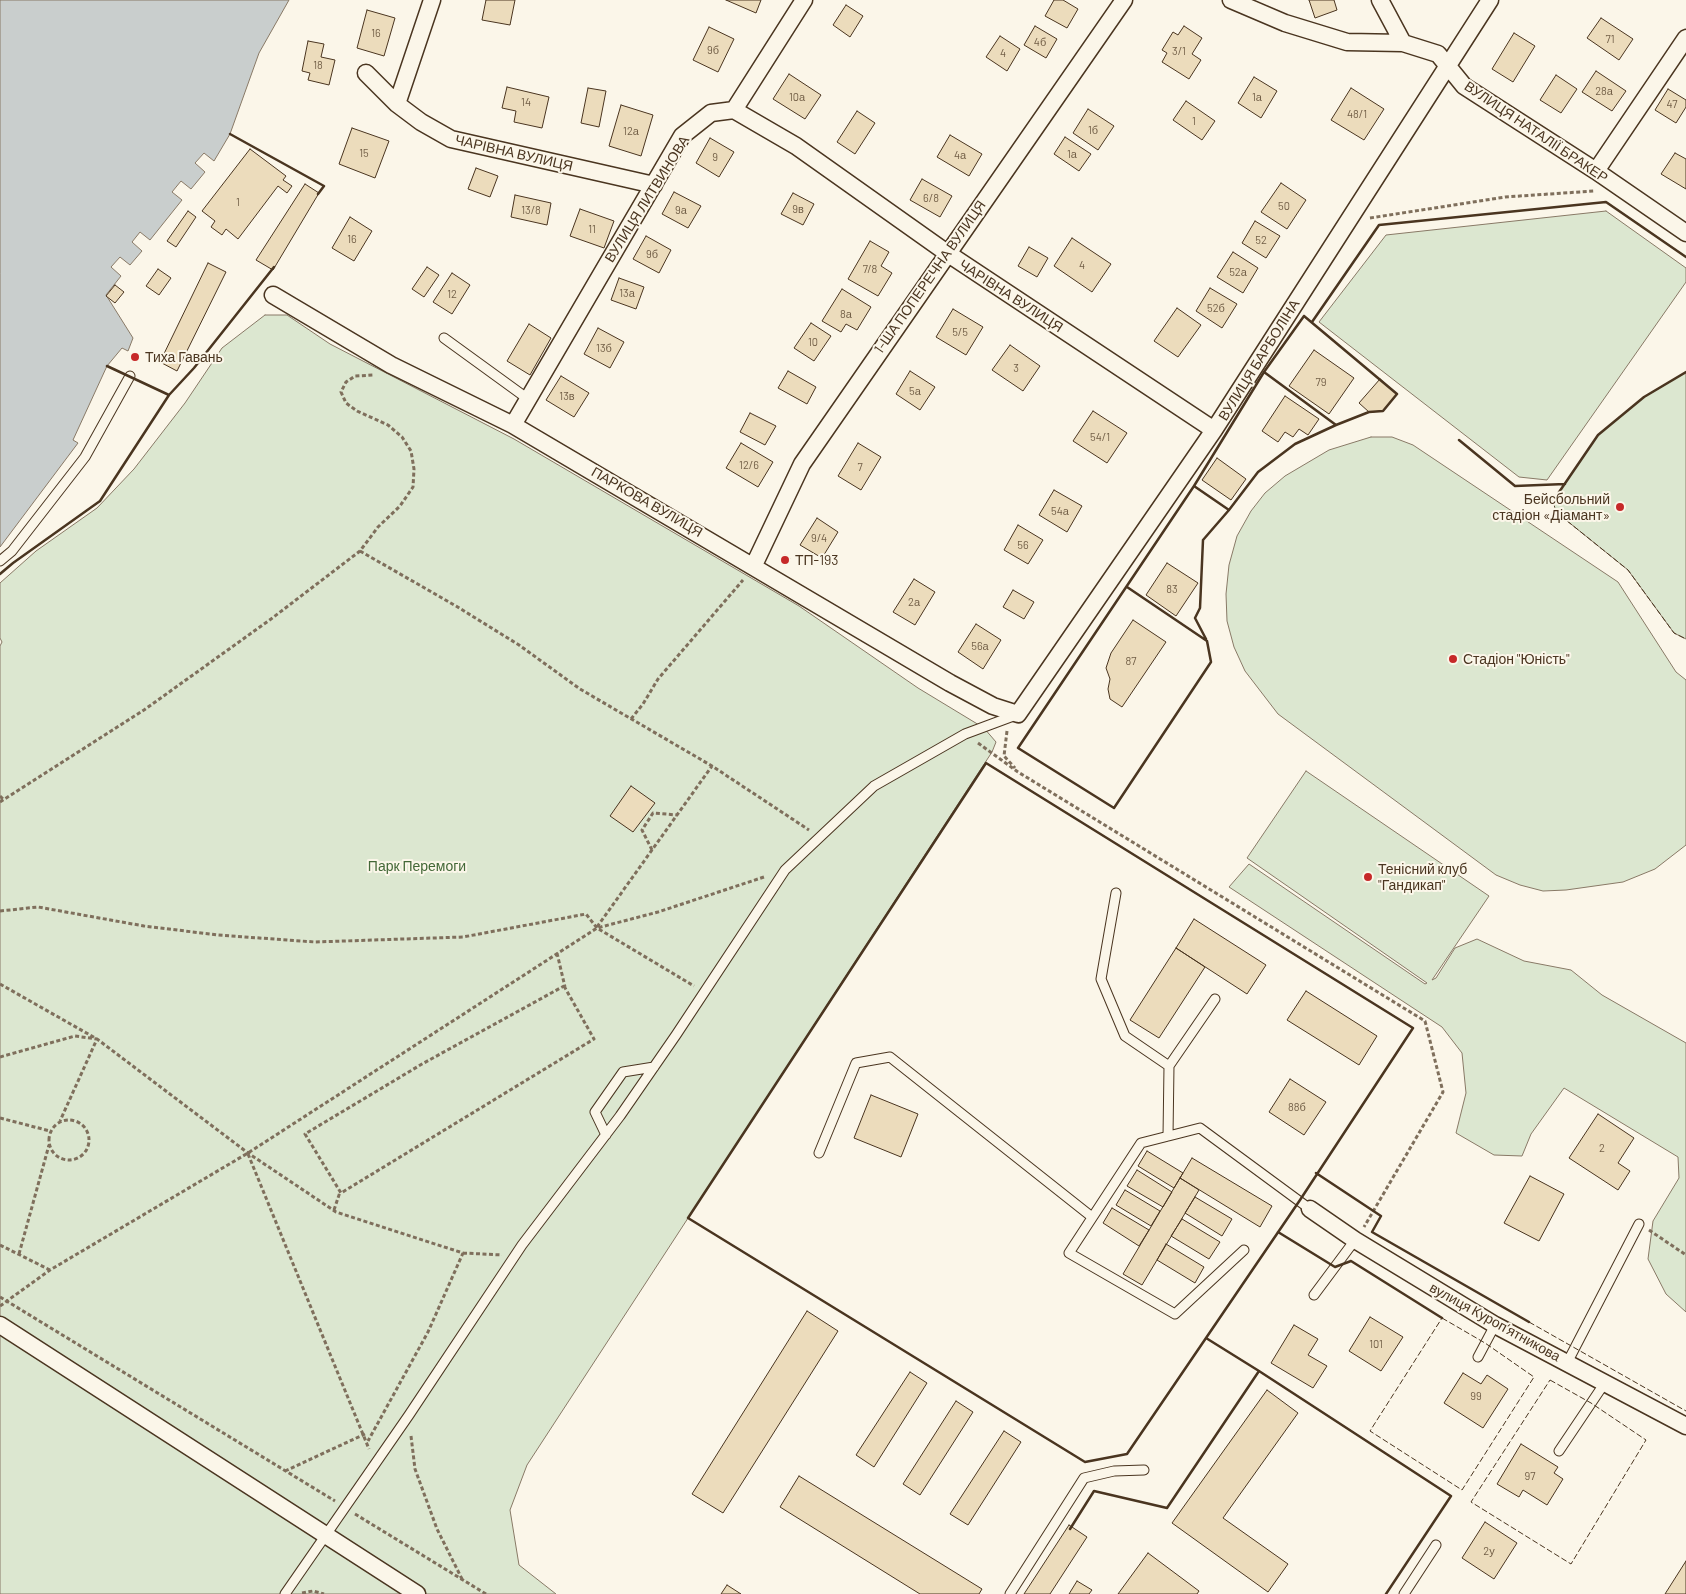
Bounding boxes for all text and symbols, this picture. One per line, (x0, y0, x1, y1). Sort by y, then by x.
house number: 16 (371, 26, 381, 40)
house number: 71 (1605, 32, 1615, 46)
house number: 4б (1034, 35, 1046, 49)
house number: 9б (707, 43, 719, 57)
house number: 3/1 (1172, 44, 1186, 58)
house number: 4 (1000, 46, 1006, 60)
house number: 18 (313, 58, 323, 72)
street label: ВУЛИЦЯ НАТАЛІЇ БРАКЕР (1461, 78, 1611, 186)
house number: 28а (1595, 84, 1613, 98)
house number: 10а (789, 90, 805, 104)
house number: 1а (1252, 90, 1262, 104)
house number: 14 (521, 95, 531, 109)
house number: 47 (1667, 97, 1677, 111)
house number: 48/1 (1347, 107, 1367, 121)
house number: 1 (1192, 114, 1196, 128)
house number: 1б (1088, 123, 1098, 137)
house number: 12а (623, 124, 639, 138)
street label: ЧАРІВНА ВУЛИЦЯ (453, 131, 575, 175)
street label: ВУЛИЦЯ ЛИТВИНОВА (601, 133, 693, 265)
house number: 15 (359, 146, 369, 160)
house number: 1а (1067, 147, 1077, 161)
house number: 4а (954, 148, 966, 162)
house number: 9 (712, 150, 718, 164)
house number: 6/8 (923, 191, 939, 205)
house number: 1 (236, 195, 240, 209)
street label: 1-ША ПОПЕРЕЧНА ВУЛИЦЯ (871, 197, 989, 357)
house number: 50 (1278, 199, 1290, 213)
house number: 9в (792, 202, 804, 216)
house number: 13/8 (521, 203, 541, 217)
house number: 9а (675, 203, 687, 217)
house number: 11 (588, 222, 596, 236)
house number: 16 (347, 232, 357, 246)
house number: 52 (1255, 233, 1267, 247)
house number: 9б (646, 247, 658, 261)
street label: ЧАРІВНА ВУЛИЦЯ (956, 256, 1066, 336)
house number: 4 (1079, 258, 1085, 272)
house number: 7/8 (863, 262, 877, 276)
house number: 52а (1229, 265, 1247, 279)
house number: 13а (619, 286, 635, 300)
house number: 12 (447, 287, 457, 301)
street label: ВУЛИЦЯ БАРБОЛІНА (1215, 296, 1303, 424)
house number: 52б (1207, 301, 1225, 315)
house number: 8а (840, 307, 852, 321)
house number: 5/5 (952, 325, 968, 339)
house number: 10 (808, 335, 818, 349)
house number: 13б (596, 341, 612, 355)
place label: Тиха Гавань (145, 349, 223, 365)
marker: Тиха Гавань (129, 351, 141, 363)
house number: 3 (1013, 361, 1019, 375)
house number: 79 (1316, 375, 1326, 389)
house number: 5а (909, 384, 921, 398)
house number: 13в (559, 389, 575, 403)
house number: 54/1 (1090, 430, 1110, 444)
house number: 12/6 (739, 458, 759, 472)
house number: 7 (857, 460, 863, 474)
street label: ПАРКОВА ВУЛИЦЯ (588, 463, 706, 541)
place label: Бейсбольний стадіон «Діамант» (1492, 491, 1610, 524)
marker: Бейсбольний стадіон «Діамант» (1614, 501, 1626, 513)
house number: 54а (1051, 504, 1069, 518)
house number: 9/4 (811, 531, 827, 545)
house number: 56 (1017, 538, 1029, 552)
place label: ТП-193 (795, 552, 839, 568)
marker: ТП-193 (779, 554, 791, 566)
house number: 83 (1166, 582, 1178, 596)
house number: 2а (908, 595, 920, 609)
house number: 56а (971, 639, 989, 653)
place label: Стадіон "Юність" (1463, 651, 1570, 667)
marker: Стадіон "Юність" (1447, 653, 1459, 665)
house number: 87 (1126, 654, 1136, 668)
park label: Парк Перемоги (368, 858, 466, 874)
place label: Тенісний клуб "Гандикап" (1378, 861, 1467, 894)
marker: Тенісний клуб "Гандикап" (1362, 871, 1374, 883)
house number: 88б (1288, 1100, 1306, 1114)
house number: 2 (1599, 1141, 1605, 1155)
street label: вулиця Куропʼятникова (1427, 1279, 1563, 1365)
house number: 101 (1369, 1337, 1383, 1351)
house number: 99 (1470, 1389, 1482, 1403)
house number: 97 (1525, 1469, 1535, 1483)
house number: 2у (1483, 1544, 1495, 1558)

